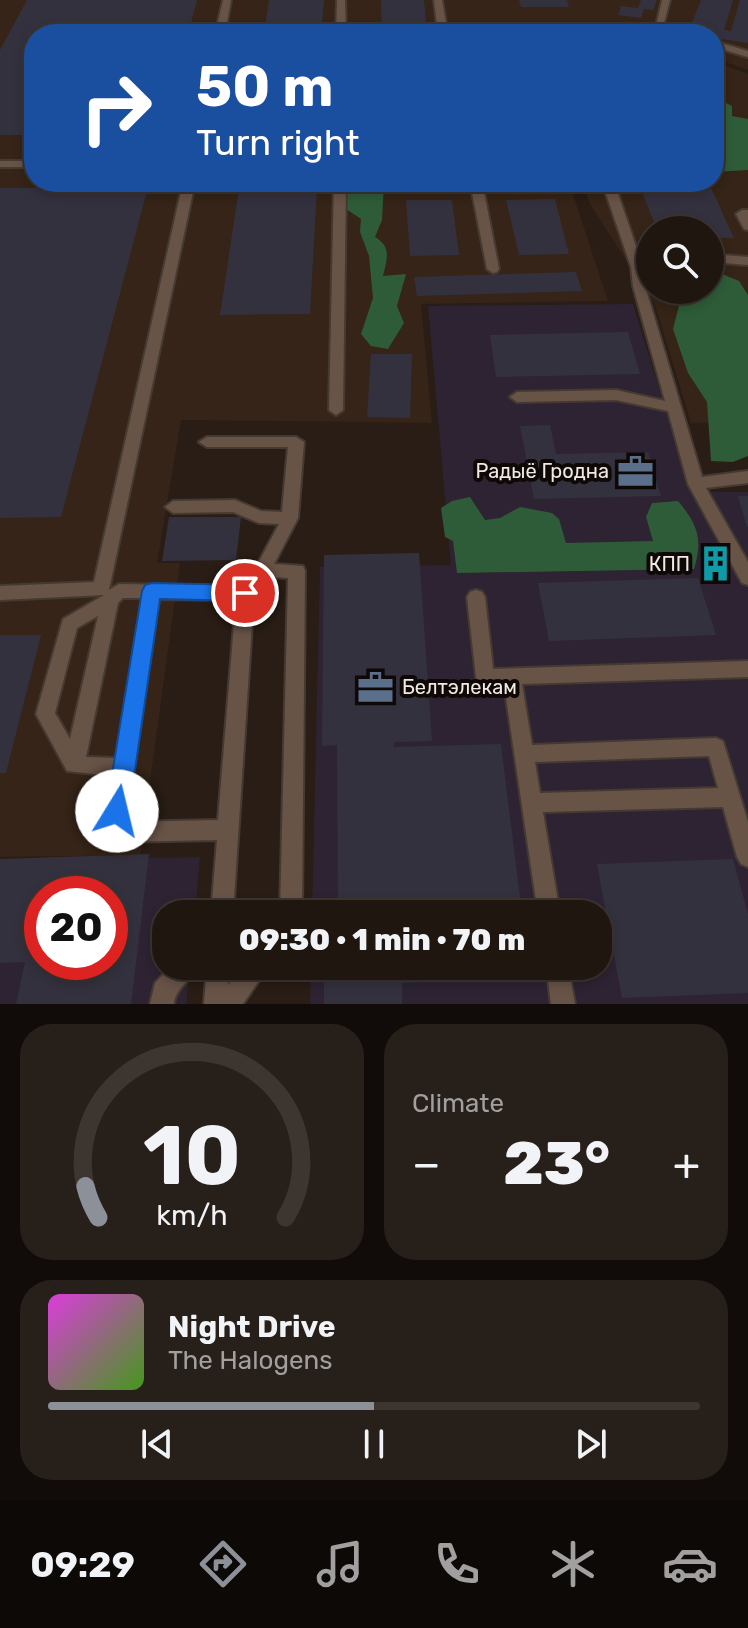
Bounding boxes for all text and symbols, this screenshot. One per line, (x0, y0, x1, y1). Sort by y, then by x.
text: 50 m (196, 54, 333, 120)
icon: right (64, 56, 168, 160)
text: Turn right (196, 121, 360, 164)
map controls (636, 216, 724, 304)
button: search (636, 216, 724, 304)
office icon: Радыё Гродна (616, 452, 654, 490)
place label: Радыё Гродна (475, 459, 609, 483)
building icon: КПП (697, 545, 735, 583)
place label: КПП (649, 552, 690, 576)
pin (211, 559, 279, 627)
icon: arrive (223, 571, 267, 615)
office icon: Белтэлекам (357, 668, 395, 706)
place label: Белтэлекам (402, 675, 517, 699)
position arrow (75, 769, 159, 853)
speed limit sign: 20 (24, 876, 128, 980)
text: 09:30 · 1 min · 70 m (239, 922, 525, 958)
text: Climate (412, 1088, 504, 1119)
text: 10 (143, 1106, 241, 1205)
text: 23° (503, 1128, 610, 1199)
text: − (412, 1138, 441, 1190)
text: + (673, 1138, 700, 1190)
text: km/h (156, 1198, 228, 1232)
text: Night Drive (168, 1309, 336, 1345)
text: The Halogens (168, 1345, 333, 1376)
icon: previous (135, 1422, 179, 1466)
icon: pause (352, 1422, 396, 1466)
icon: next (569, 1422, 613, 1466)
icon: directions (195, 1536, 251, 1592)
icon: music (312, 1536, 368, 1592)
icon: phone (429, 1536, 485, 1592)
icon: climate (545, 1536, 601, 1592)
icon: car (662, 1536, 718, 1592)
text: 09:29 (30, 1543, 135, 1586)

